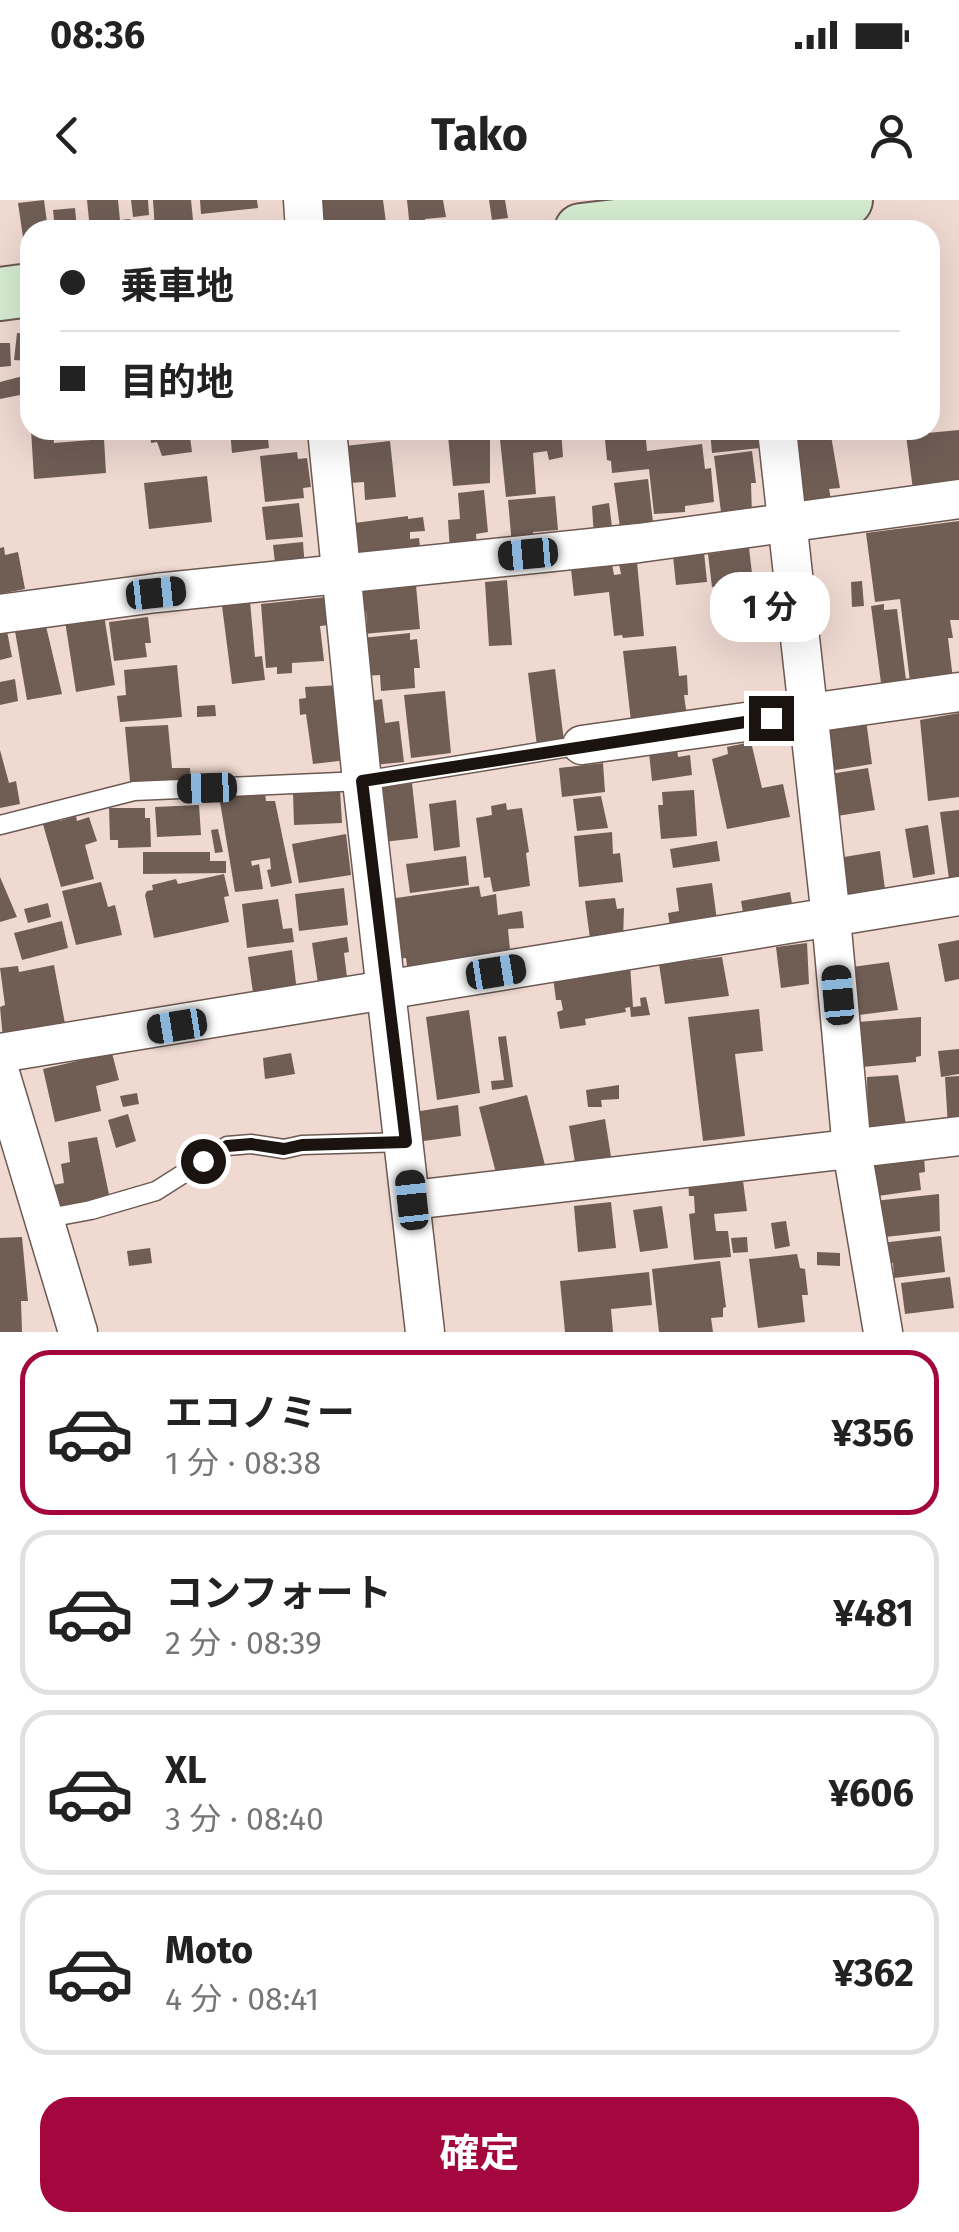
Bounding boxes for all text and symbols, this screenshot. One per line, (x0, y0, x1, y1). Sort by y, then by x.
text: 08:36 (50, 12, 145, 58)
icon: back (40, 108, 95, 163)
text: Tako (431, 108, 528, 162)
icon: person (864, 108, 919, 163)
text: 乗車地 (120, 263, 234, 309)
text: 目的地 (120, 359, 234, 405)
car (497, 536, 559, 572)
callout: 1 分 (711, 573, 831, 643)
car (125, 575, 187, 611)
text: 1 分 (743, 588, 797, 626)
route end (749, 696, 794, 741)
car (176, 772, 238, 804)
car (464, 952, 528, 992)
car (820, 964, 856, 1026)
car (145, 1006, 209, 1046)
route start (181, 1139, 226, 1184)
car (394, 1169, 430, 1231)
icon: car (45, 1388, 135, 1478)
text: エコノミー (165, 1390, 355, 1436)
text: ¥356 (831, 1410, 914, 1456)
text: 1 分 · 08:38 (165, 1444, 321, 1482)
icon: car (45, 1568, 135, 1658)
text: コンフォート (165, 1570, 392, 1616)
text: ¥481 (833, 1590, 914, 1636)
text: 2 分 · 08:39 (165, 1624, 322, 1662)
text: XL (165, 1747, 207, 1793)
icon: car (45, 1748, 135, 1838)
text: ¥606 (828, 1770, 914, 1816)
text: 3 分 · 08:40 (165, 1800, 324, 1838)
text: Moto (165, 1927, 253, 1973)
icon: car (45, 1928, 135, 2018)
text: ¥362 (833, 1950, 914, 1996)
text: 4 分 · 08:41 (165, 1980, 319, 2018)
button: 確定 (40, 2097, 919, 2212)

